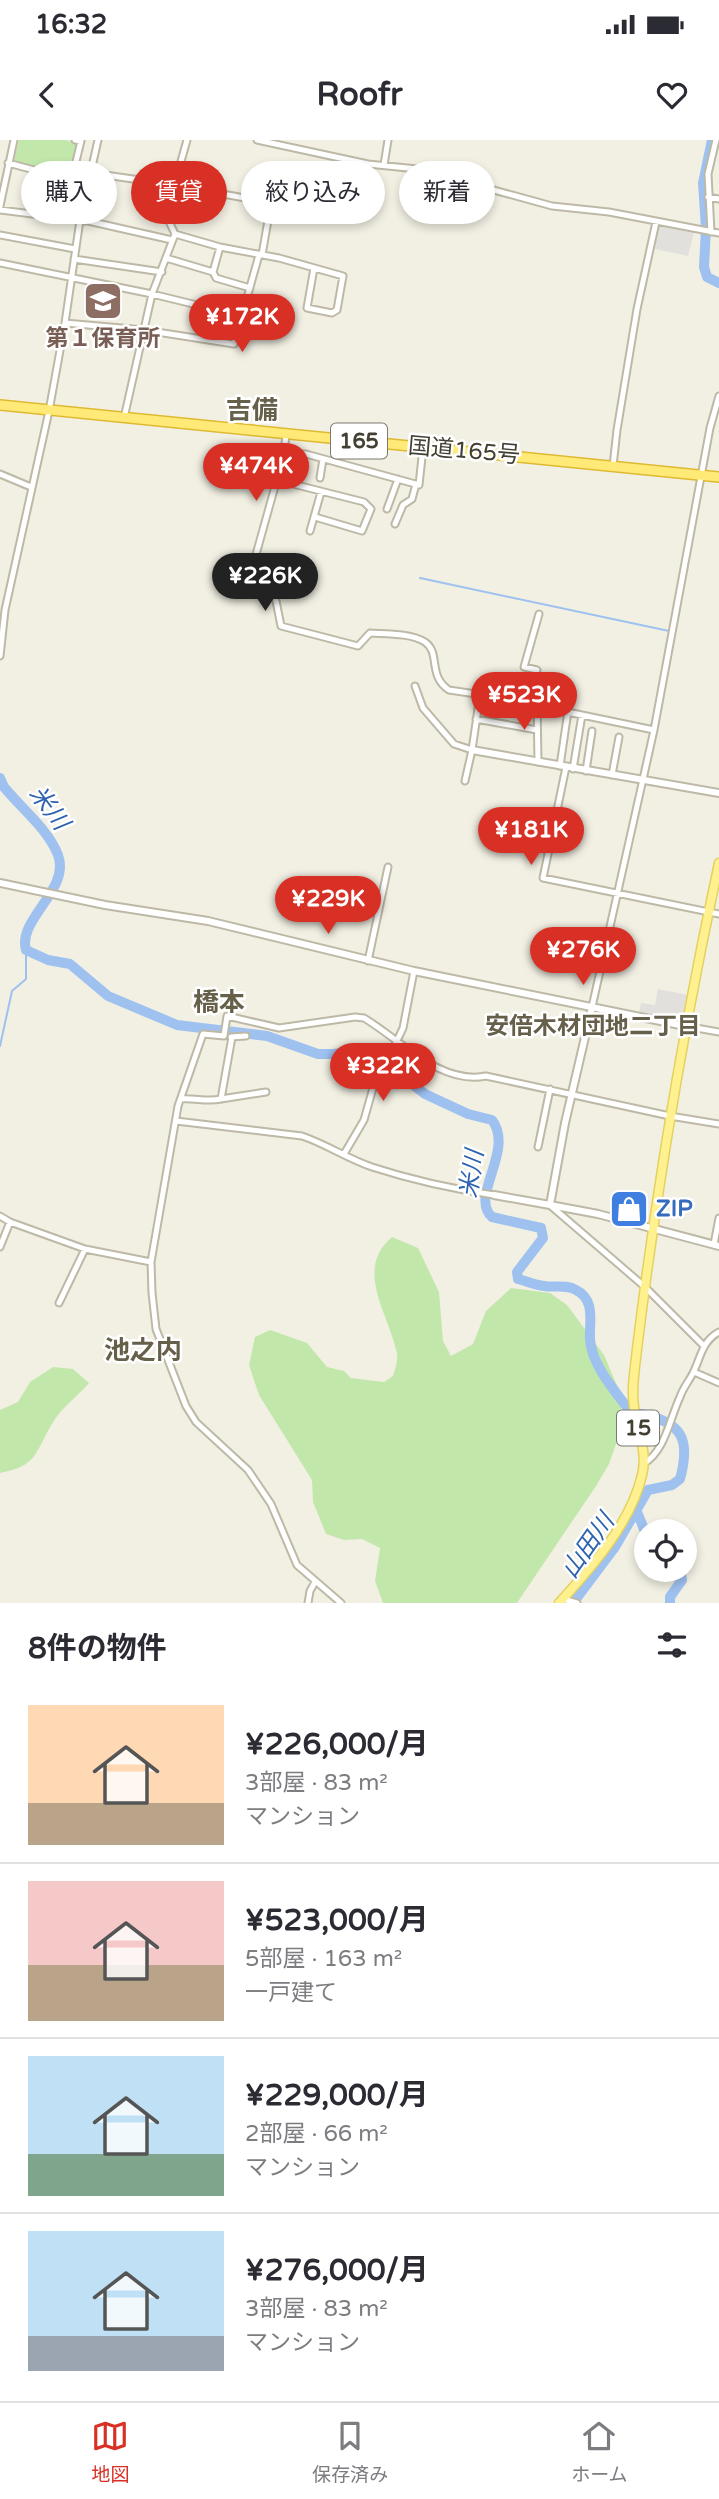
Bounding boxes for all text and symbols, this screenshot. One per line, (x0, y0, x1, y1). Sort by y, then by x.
text: 16:32 (35, 9, 107, 40)
icon: back (28, 76, 66, 114)
text: Roofr (316, 76, 403, 114)
icon: heart (653, 76, 691, 114)
chip: 購入 (21, 161, 117, 224)
chip: 賃貸 (131, 161, 227, 224)
chip: 絞り込み (241, 161, 385, 224)
chip: 新着 (399, 161, 495, 224)
school or university icon: 第１保育所 (82, 280, 124, 322)
pin: ¥172K (193, 294, 291, 354)
text: ¥172K (205, 303, 279, 331)
place label: 第１保育所 (46, 325, 161, 353)
district label: 吉備 (226, 395, 278, 426)
road number: 165 (331, 424, 387, 458)
street label: 国道165号 (407, 432, 521, 470)
pin: ¥474K (207, 444, 305, 503)
text: ¥474K (219, 452, 293, 480)
pin: ¥226K (216, 554, 314, 613)
text: ¥226K (228, 562, 302, 590)
pin: ¥523K (475, 672, 573, 732)
text: ¥523K (487, 681, 561, 709)
water label: 米川 (23, 780, 77, 838)
pin: ¥181K (482, 808, 580, 867)
text: ¥181K (494, 816, 568, 844)
pin: ¥229K (279, 876, 377, 936)
text: ¥229K (291, 885, 365, 913)
pin: ¥276K (534, 928, 632, 987)
text: ¥276K (546, 936, 620, 964)
district label: 橋本 (193, 987, 245, 1018)
district label: 安倍木材団地二丁目 (485, 1012, 701, 1041)
pin: ¥322K (334, 1044, 432, 1103)
text: ¥322K (346, 1052, 420, 1080)
water label: 米川 (454, 1145, 490, 1200)
shop icon: ZIP (608, 1188, 650, 1230)
place label: ZIP (656, 1195, 693, 1223)
district label: 池之内 (104, 1335, 182, 1366)
road number: 15 (617, 1410, 659, 1446)
water label: 山田川 (555, 1506, 622, 1584)
map controls (634, 1519, 697, 1582)
button: locate (634, 1519, 697, 1582)
icon: filters (653, 1626, 691, 1664)
text: 8件の物件 (28, 1630, 167, 1667)
text: ¥226,000/月 (245, 1726, 429, 1763)
icon: home (84, 1733, 168, 1817)
text: 3部屋 · 83 m² (245, 1769, 388, 1797)
text: マンション (245, 1803, 360, 1831)
text: ¥523,000/月 (245, 1902, 429, 1939)
icon: home (84, 1909, 168, 1993)
text: 5部屋 · 163 m² (245, 1945, 402, 1973)
text: 一戸建て (245, 1979, 337, 2007)
text: ¥229,000/月 (245, 2077, 429, 2114)
icon: home (84, 2084, 168, 2168)
text: 2部屋 · 66 m² (245, 2120, 388, 2148)
text: マンション (245, 2154, 360, 2182)
text: ¥276,000/月 (245, 2252, 429, 2289)
icon: home (84, 2259, 168, 2343)
text: 3部屋 · 83 m² (245, 2295, 388, 2323)
text: マンション (245, 2329, 360, 2357)
tab: 地図 (91, 2417, 129, 2486)
tab: 保存済み (312, 2417, 388, 2486)
tab: ホーム (571, 2417, 628, 2486)

